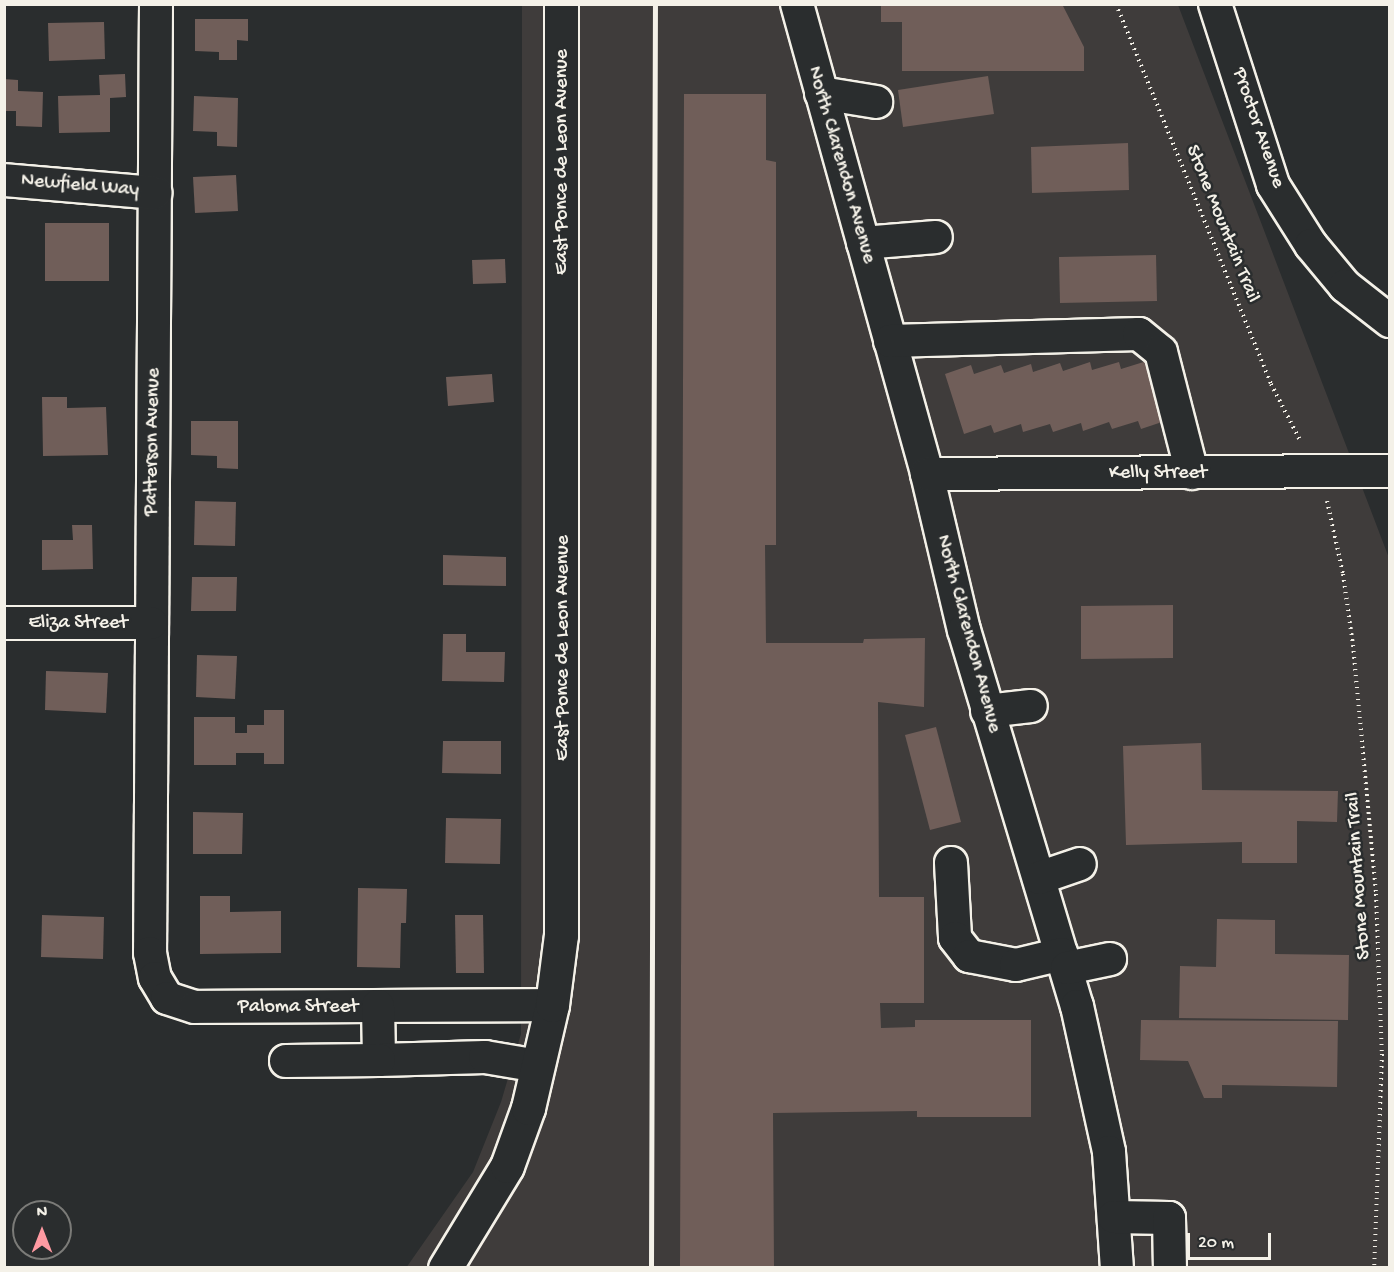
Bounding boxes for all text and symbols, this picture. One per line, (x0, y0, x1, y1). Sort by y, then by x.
street label: East Ponce de Leon Avenue (550, 49, 574, 275)
street label: North Clarendon Avenue (801, 64, 881, 266)
street label: Proctor Avenue (1226, 65, 1290, 191)
street label: Stone Mountain Trail (1179, 142, 1265, 306)
street label: Newfield Way (20, 169, 140, 203)
street label: Patterson Avenue (140, 368, 166, 516)
street label: Kelly Street (1109, 461, 1207, 485)
street label: North Clarendon Avenue (930, 532, 1006, 736)
street label: East Ponce de Leon Avenue (551, 535, 575, 761)
street label: Eliza Street (28, 611, 128, 635)
street label: Stone Mountain Trail (1341, 791, 1377, 961)
street label: Paloma Street (238, 995, 358, 1019)
north arrow (12, 1200, 72, 1260)
text: N (37, 1204, 47, 1223)
scale bar (1190, 1221, 1274, 1259)
text: 20 m (1198, 1233, 1234, 1254)

